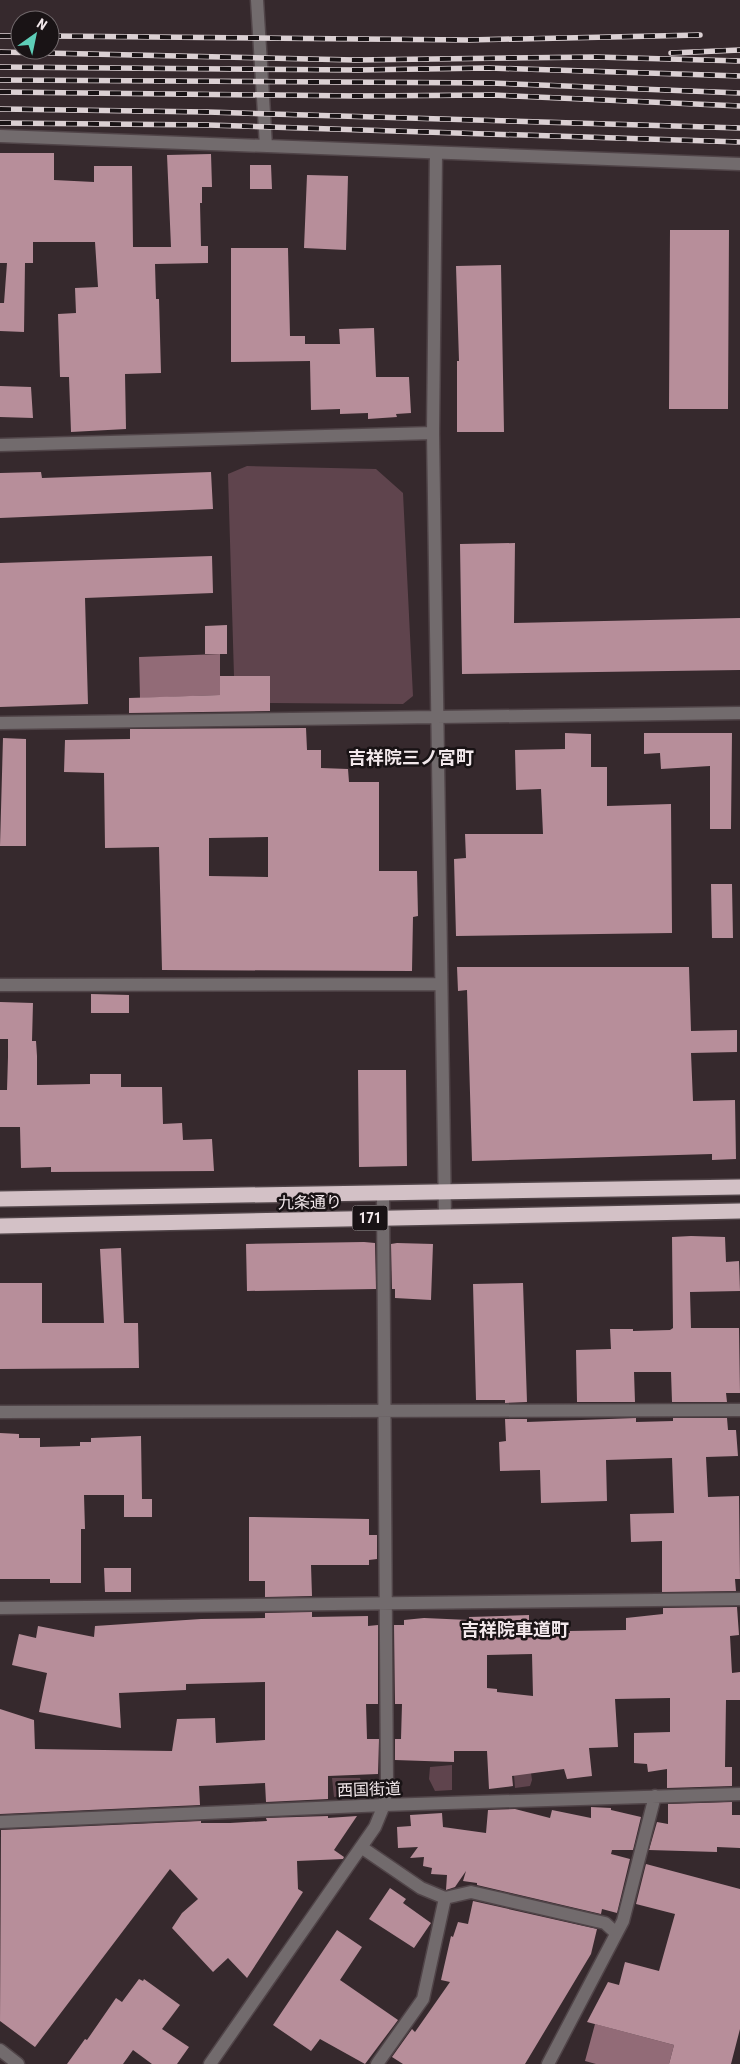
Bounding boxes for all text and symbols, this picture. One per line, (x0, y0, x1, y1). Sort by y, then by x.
north arrow (10, 10, 60, 60)
text: N (34, 15, 50, 33)
district label: 吉祥院三ノ宮町 (348, 747, 474, 768)
street label: 九条通り (278, 1192, 342, 1213)
road number: 171 (352, 1206, 388, 1230)
district label: 吉祥院車道町 (461, 1619, 569, 1640)
street label: 西国街道 (337, 1779, 401, 1800)

